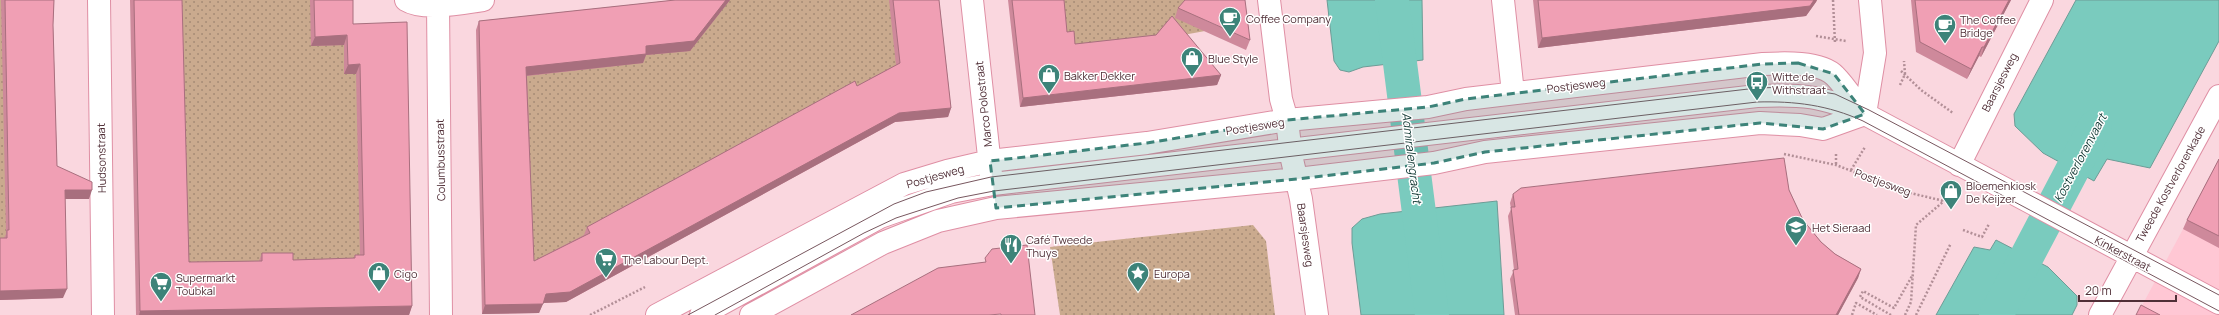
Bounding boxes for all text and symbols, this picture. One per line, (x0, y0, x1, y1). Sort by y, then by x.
cafe icon: Coffee Company (1217, 5, 1243, 38)
place label: Coffee Company (1246, 11, 1331, 26)
cafe icon: The Coffee Bridge (1932, 12, 1958, 45)
place label: The Coffee Bridge (1960, 12, 2017, 40)
shop icon: Blue Style (1179, 45, 1205, 78)
street label: Baarsjesweg (1978, 50, 2020, 114)
place label: Blue Style (1208, 51, 1259, 66)
street label: Marco Polostraat (971, 60, 995, 148)
shop icon: Bakker Dekker (1036, 62, 1062, 95)
place label: Bakker Dekker (1064, 68, 1135, 83)
bus stop icon: Witte de Withstraat (1744, 69, 1770, 102)
place label: Witte de Withstraat (1772, 69, 1826, 97)
street label: Postjesweg (1546, 74, 1606, 96)
water label: Kostverlorenvaart (2049, 110, 2111, 205)
water label: Admiralengracht (1398, 111, 1426, 206)
street label: Postjesweg (1225, 114, 1285, 138)
street label: Columbusstraat (432, 119, 448, 201)
street label: Hudsonstraat (93, 123, 109, 193)
street label: Tweede Kostverlorenkade (2132, 123, 2209, 245)
street label: Postjesweg (905, 161, 965, 191)
street label: Postjesweg (1853, 165, 1913, 199)
shop icon: Bloemenkiosk De Keijzer (1938, 178, 1964, 211)
place label: Bloemenkiosk De Keijzer (1966, 178, 2036, 206)
street label: Baarsjesweg (1294, 202, 1318, 268)
school or university icon: Het Sieraad (1783, 214, 1809, 247)
place label: Het Sieraad (1812, 220, 1871, 235)
restaurant icon: Café Tweede Thuys (998, 232, 1024, 265)
place label: Café Tweede Thuys (1026, 232, 1093, 260)
street label: Kinkerstraat (2092, 232, 2154, 274)
supermarket icon: The Labour Dept. (593, 246, 619, 279)
place label: The Labour Dept. (622, 252, 709, 267)
shop icon: Cigo (366, 260, 392, 293)
place icon: Europa (1125, 260, 1151, 293)
place label: Cigo (394, 266, 418, 281)
place label: Europa (1154, 266, 1190, 281)
supermarket icon: Supermarkt Toubkal (148, 270, 174, 303)
place label: Supermarkt Toubkal (176, 270, 236, 298)
scale bar (2079, 277, 2176, 303)
text: 20 m (2085, 282, 2112, 299)

